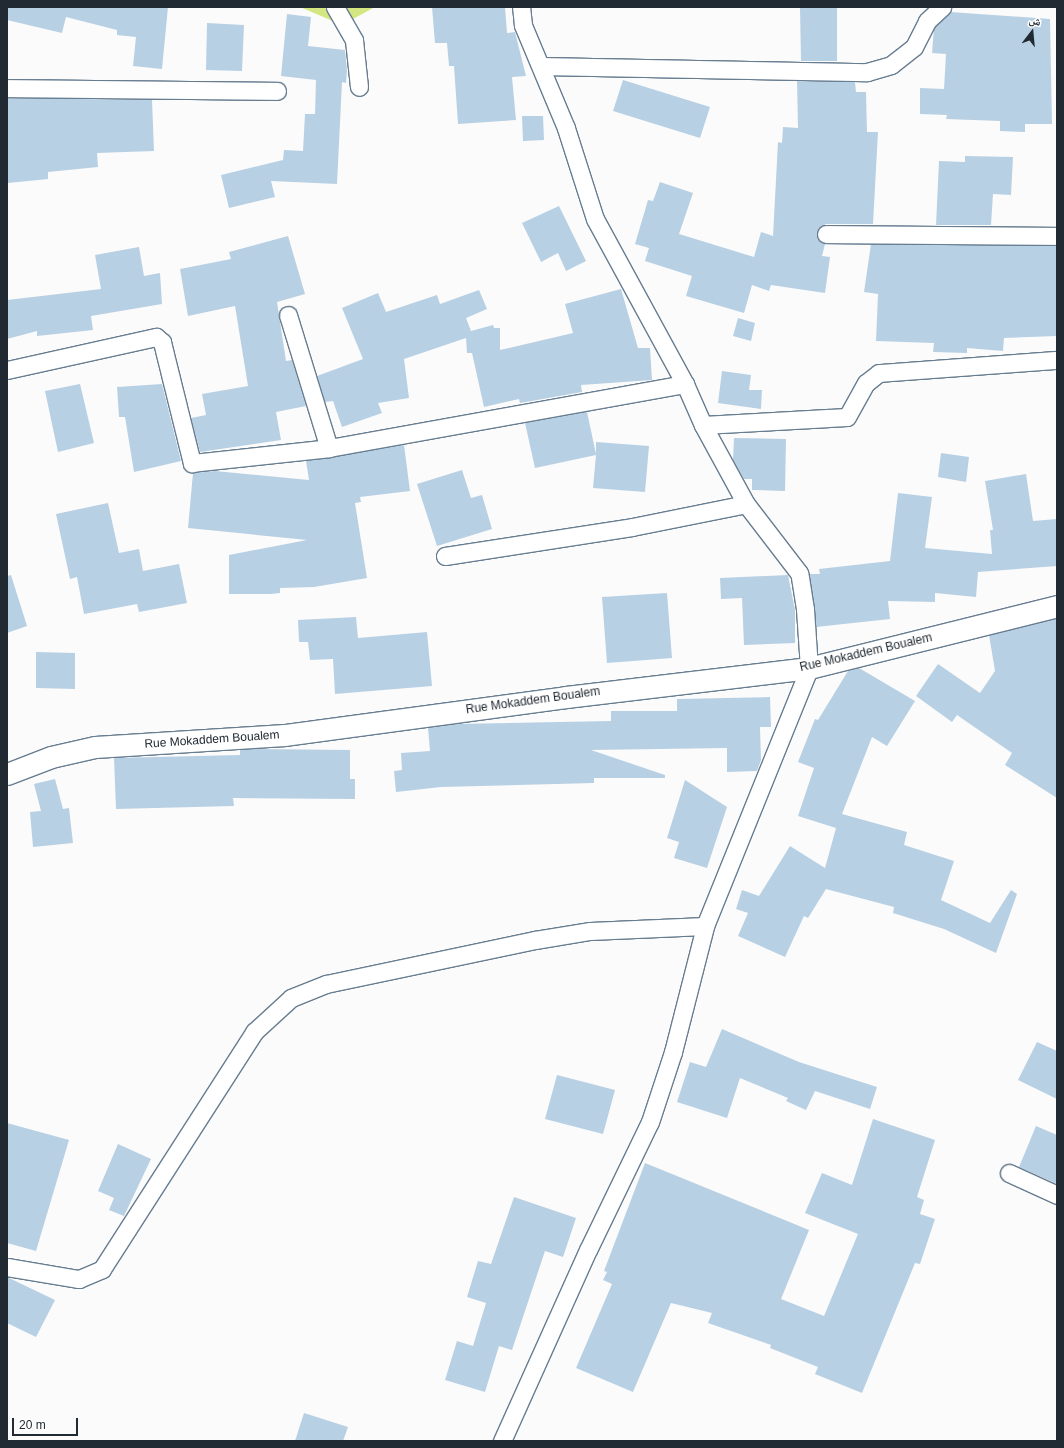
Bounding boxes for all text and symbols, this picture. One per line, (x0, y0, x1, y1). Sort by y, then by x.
north arrow (1012, 12, 1052, 52)
text: ش (1028, 13, 1043, 28)
street label: Rue Mokaddem Boualem (798, 631, 934, 675)
street label: Rue Mokaddem Boualem (465, 684, 601, 718)
street label: Rue Mokaddem Boualem (144, 728, 280, 752)
scale bar (14, 1410, 80, 1436)
text: 20 m (19, 1418, 46, 1432)

